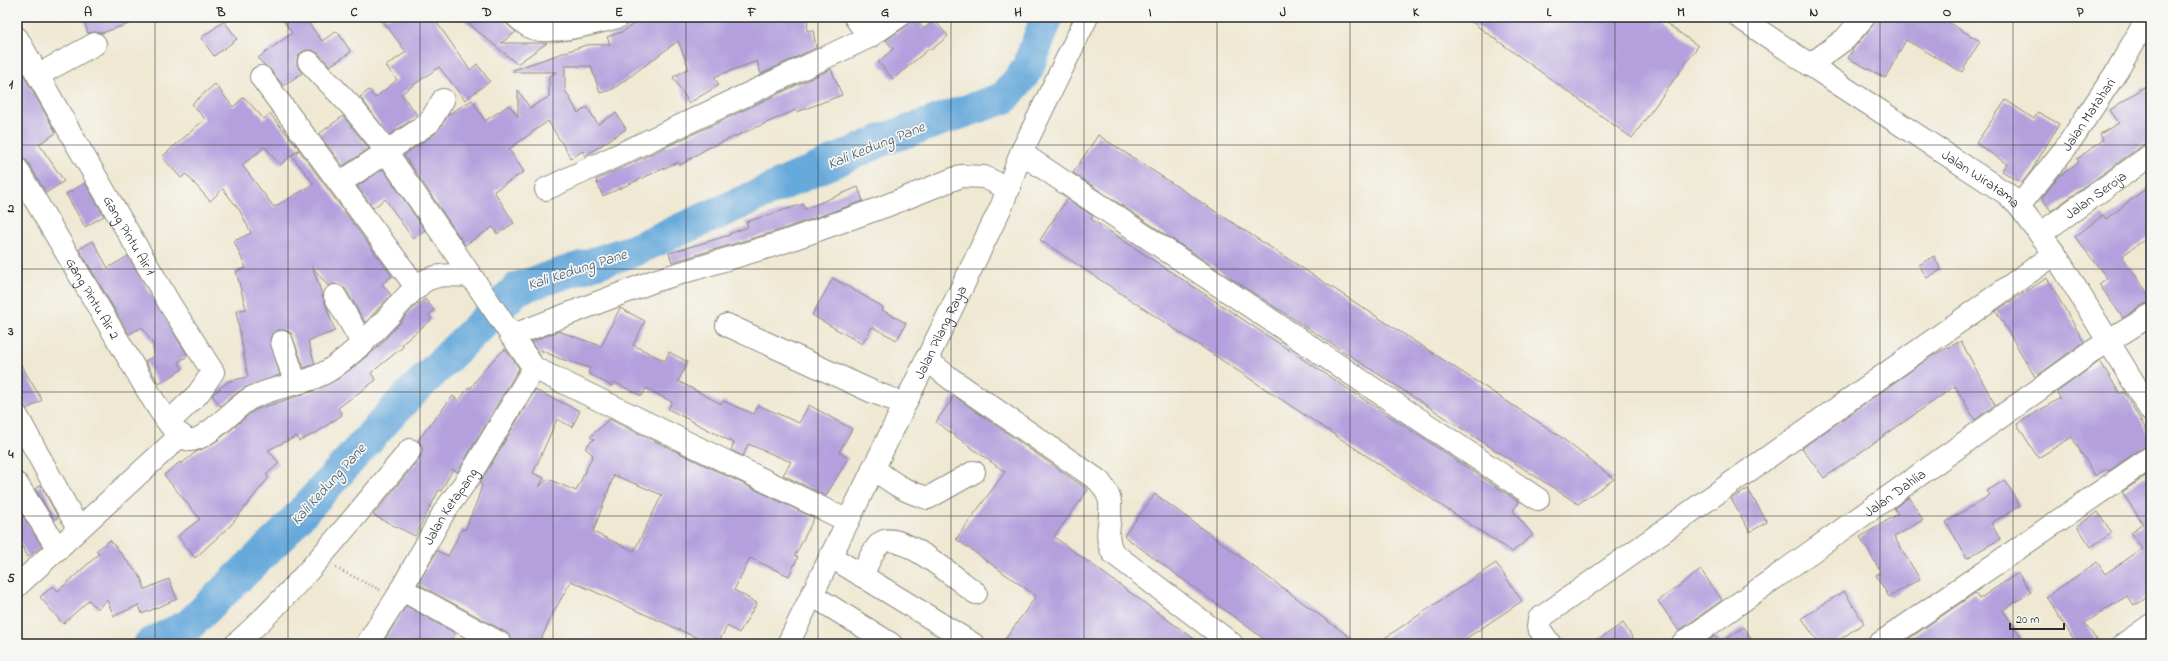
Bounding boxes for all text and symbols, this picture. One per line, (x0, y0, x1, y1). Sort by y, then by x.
text: A (84, 3, 92, 22)
text: B (216, 3, 226, 22)
text: C (350, 3, 358, 22)
text: D (481, 3, 492, 22)
text: E (615, 3, 623, 22)
text: F (747, 3, 757, 22)
text: G (881, 3, 889, 22)
text: H (1014, 3, 1022, 22)
text: I (1148, 3, 1152, 22)
text: J (1280, 3, 1286, 22)
text: K (1413, 3, 1420, 22)
text: L (1547, 3, 1553, 22)
text: M (1677, 3, 1685, 22)
text: N (1810, 3, 1819, 22)
text: O (1943, 3, 1952, 22)
text: P (2077, 3, 2084, 22)
street label: Jalan Matahari (2058, 74, 2121, 157)
text: 1 (9, 75, 14, 94)
water label: Kali Kedung Pane (824, 116, 930, 176)
street label: Jalan Wiratama (1937, 145, 2024, 213)
street label: Jalan Seroja (2061, 166, 2132, 225)
street label: Gang Pintu Air 1 (97, 192, 160, 280)
text: 2 (7, 199, 15, 218)
water label: Kali Kedung Pane (525, 243, 631, 297)
street label: Gang Pintu Air 2 (60, 254, 124, 344)
street label: Jalan Pilang Raya (910, 282, 973, 383)
text: 3 (7, 322, 14, 341)
water label: Kali Kedung Pane (286, 438, 373, 531)
text: 4 (7, 445, 14, 464)
street label: Jalan Ketapang (419, 464, 485, 549)
street label: Jalan Dahlia (1860, 464, 1931, 523)
text: 5 (7, 569, 15, 588)
scale bar (2010, 605, 2064, 631)
text: 20 m (2016, 611, 2039, 629)

